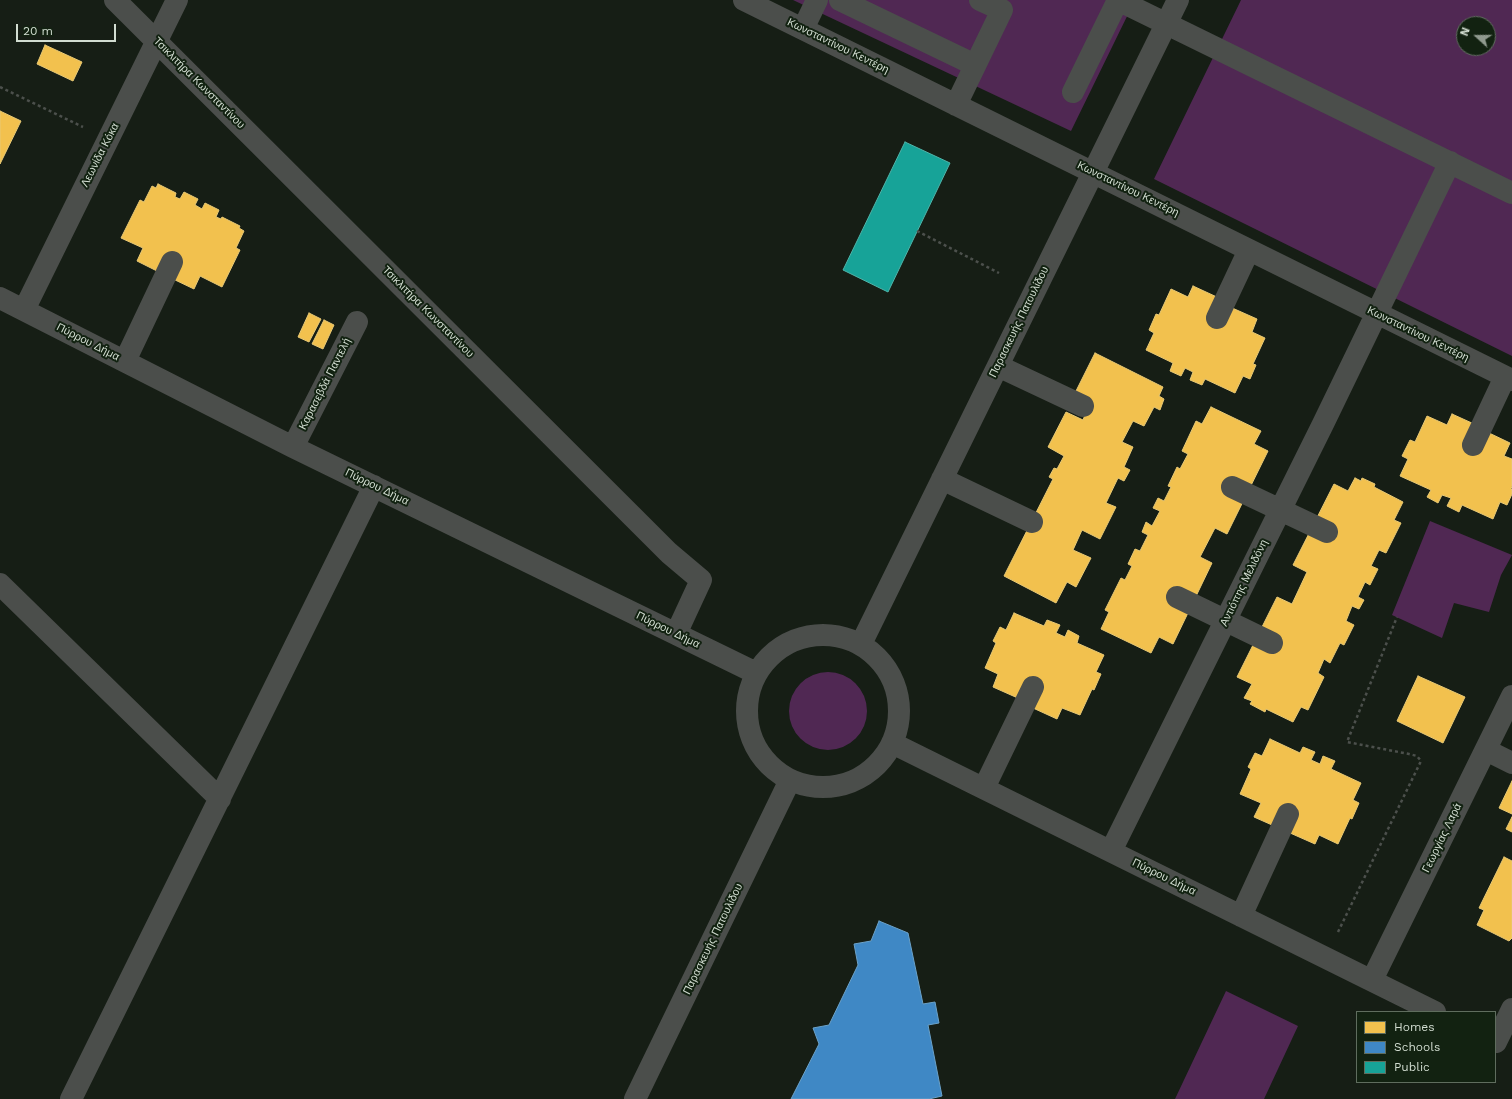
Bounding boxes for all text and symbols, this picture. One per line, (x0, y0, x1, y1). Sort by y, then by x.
scale bar (18, 16, 118, 42)
street label: Κωνσταντίνου Κεντέρη (785, 16, 891, 76)
north arrow (1456, 16, 1496, 56)
text: 20 m (23, 24, 53, 38)
text: N (1458, 26, 1473, 38)
street label: Τσικλιτήρα Κωνσταντίνου (151, 35, 247, 131)
street label: Λεωνίδα Κόκα (78, 121, 122, 189)
street label: Κωνσταντίνου Κεντέρη (1075, 159, 1181, 219)
street label: Τσικλιτήρα Κωνσταντίνου (380, 264, 476, 360)
street label: Παρασκευής Πατουλίδου (986, 264, 1052, 380)
street label: Κωνσταντίνου Κεντέρη (1365, 304, 1471, 364)
street label: Πύρρου Δήμα (54, 320, 122, 364)
street label: Καρασεβδά Παντελή (296, 336, 354, 432)
street label: Πύρρου Δήμα (343, 466, 411, 508)
street label: Αντιόπης Μελιδόνη (1217, 538, 1271, 628)
street label: Πύρρου Δήμα (634, 609, 702, 651)
street label: Γεωργίας Λαρά (1420, 801, 1464, 875)
street label: Πύρρου Δήμα (1130, 856, 1198, 898)
street label: Παρασκευής Πατουλίδου (680, 881, 746, 997)
legend (1356, 1011, 1496, 1083)
text: Homes (1394, 1020, 1435, 1034)
text: Schools (1394, 1040, 1440, 1054)
text: Public (1394, 1060, 1430, 1074)

